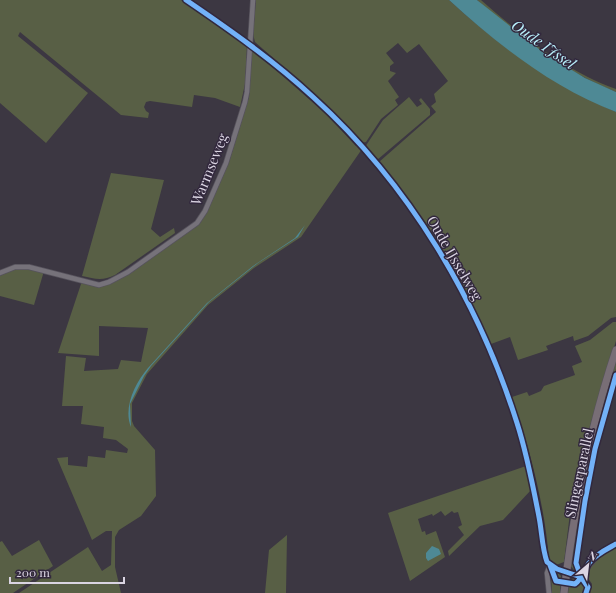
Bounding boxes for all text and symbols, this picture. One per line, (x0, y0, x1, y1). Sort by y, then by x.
water label: Oude IJssel (508, 15, 581, 74)
street label: Warmseweg (186, 130, 232, 209)
street label: Oude IJsselweg (423, 212, 487, 304)
street label: Slingerparallel (560, 426, 598, 520)
north arrow (568, 545, 608, 585)
text: N (586, 547, 600, 564)
scale bar (10, 559, 124, 585)
text: 200 m (16, 564, 50, 580)

